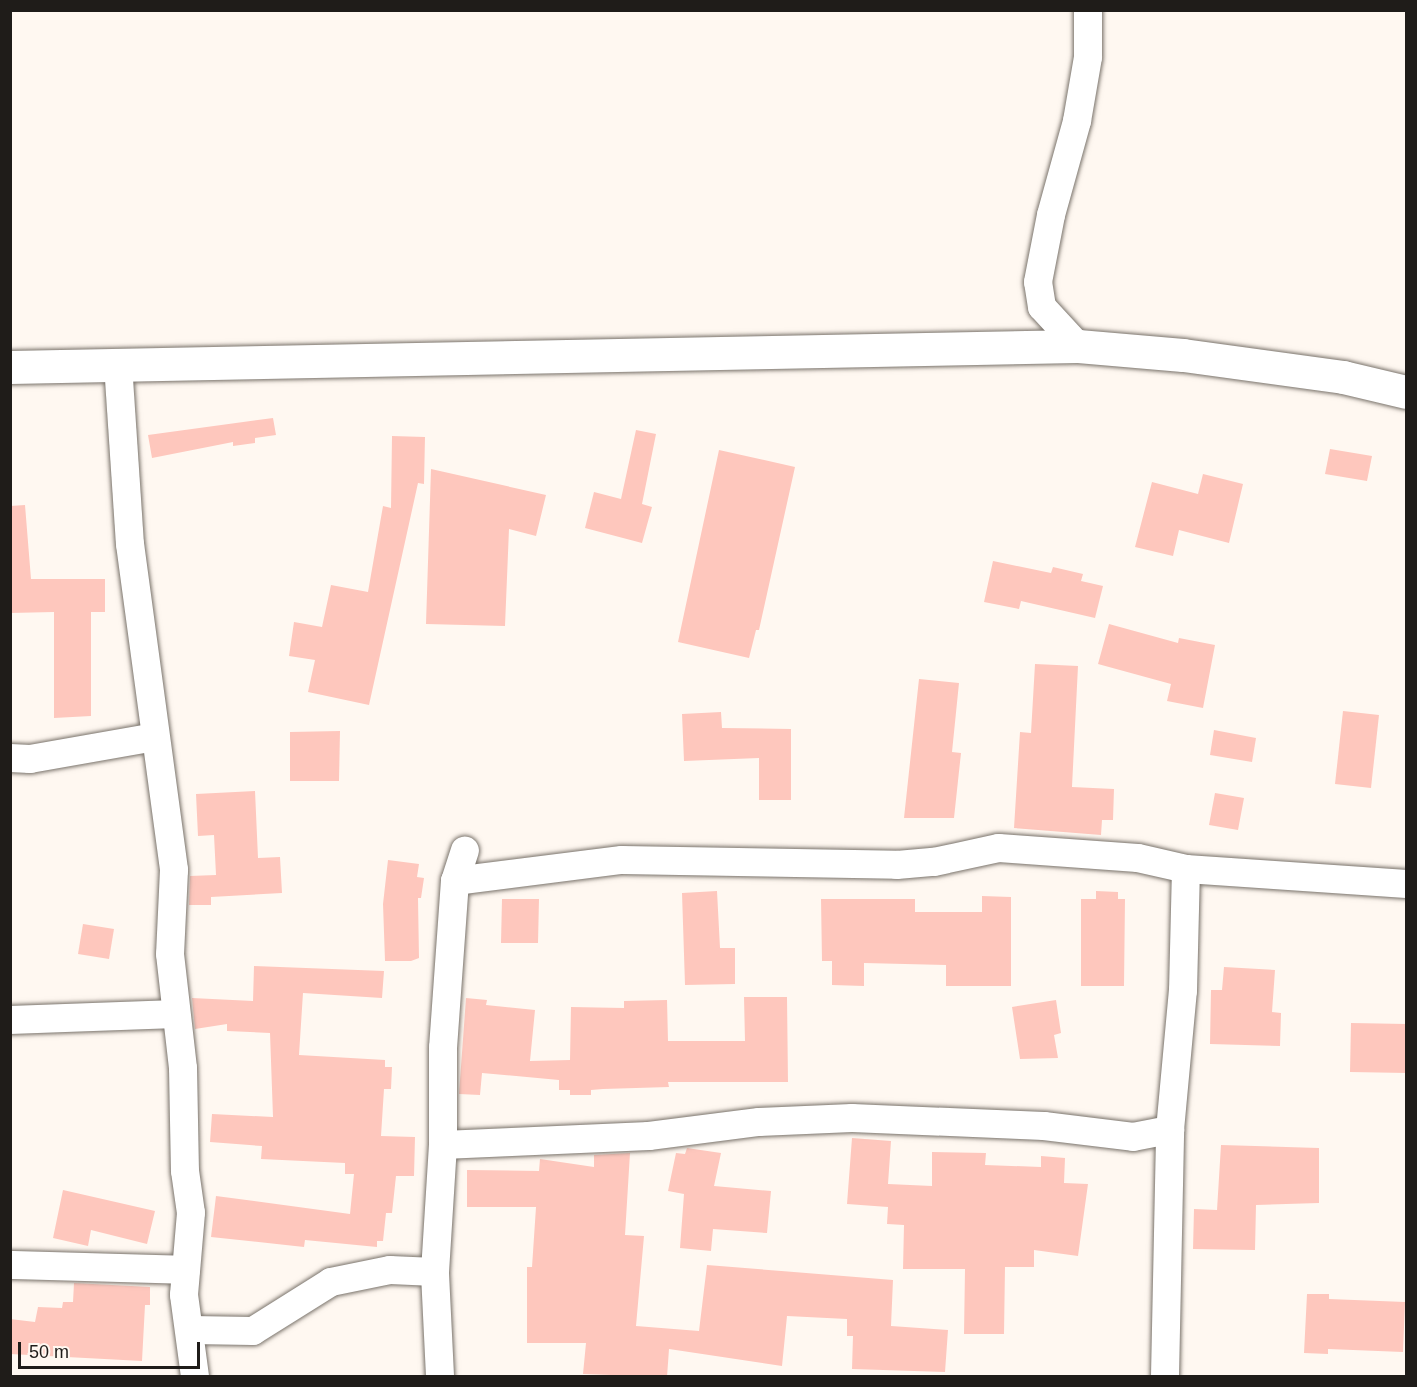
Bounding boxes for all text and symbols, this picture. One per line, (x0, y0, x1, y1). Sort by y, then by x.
scale bar (21, 1330, 202, 1368)
text: 50 m (29, 1342, 69, 1362)

